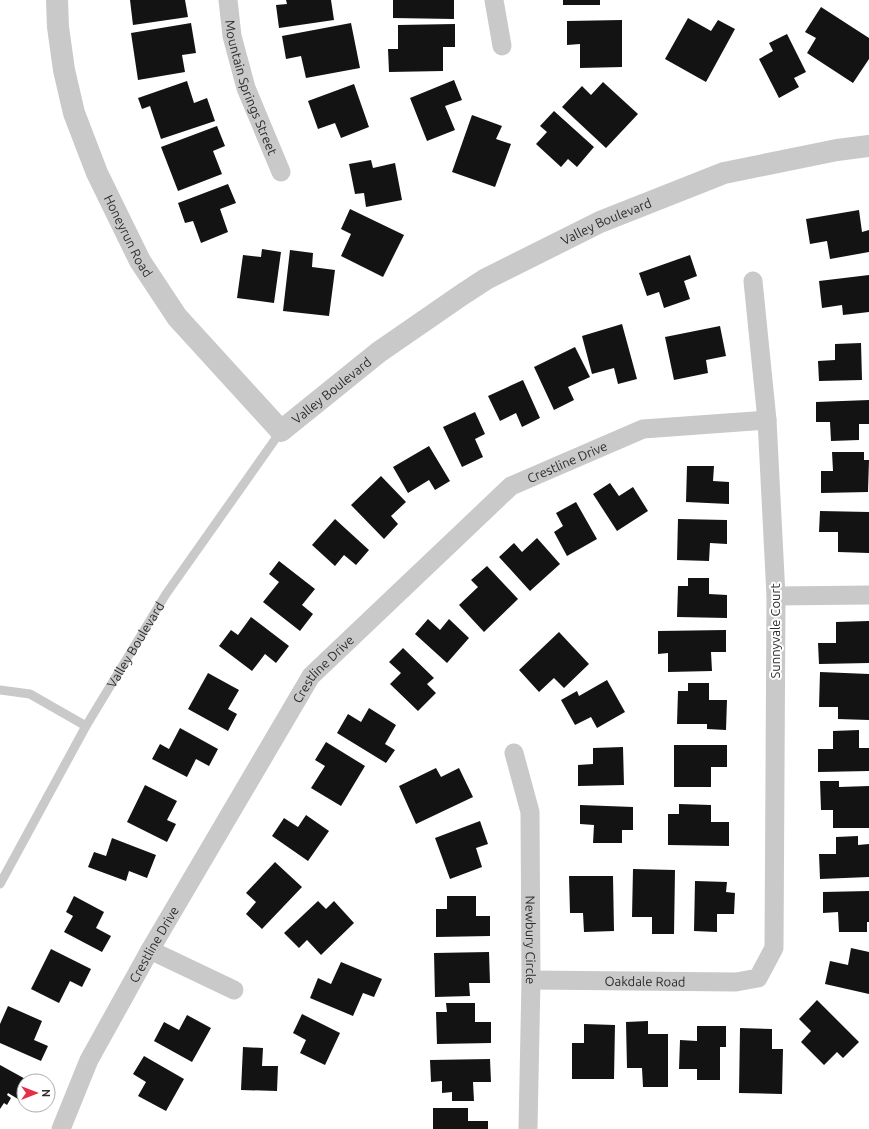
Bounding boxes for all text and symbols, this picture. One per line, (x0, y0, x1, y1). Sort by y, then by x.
street label: Mountain Springs Street (223, 19, 280, 157)
street label: Honeyrun Road (102, 192, 155, 279)
street label: Valley Boulevard (559, 195, 653, 247)
street label: Valley Boulevard (289, 354, 374, 426)
street label: Crestline Drive (525, 438, 609, 485)
street label: Sunnyvale Court (768, 583, 782, 679)
street label: Valley Boulevard (104, 599, 167, 690)
street label: Crestline Drive (290, 632, 356, 705)
street label: Newbury Circle (523, 895, 538, 984)
street label: Crestline Drive (126, 904, 181, 985)
street label: Oakdale Road (604, 974, 686, 989)
north arrow (16, 1073, 56, 1113)
text: N (40, 1089, 52, 1097)

